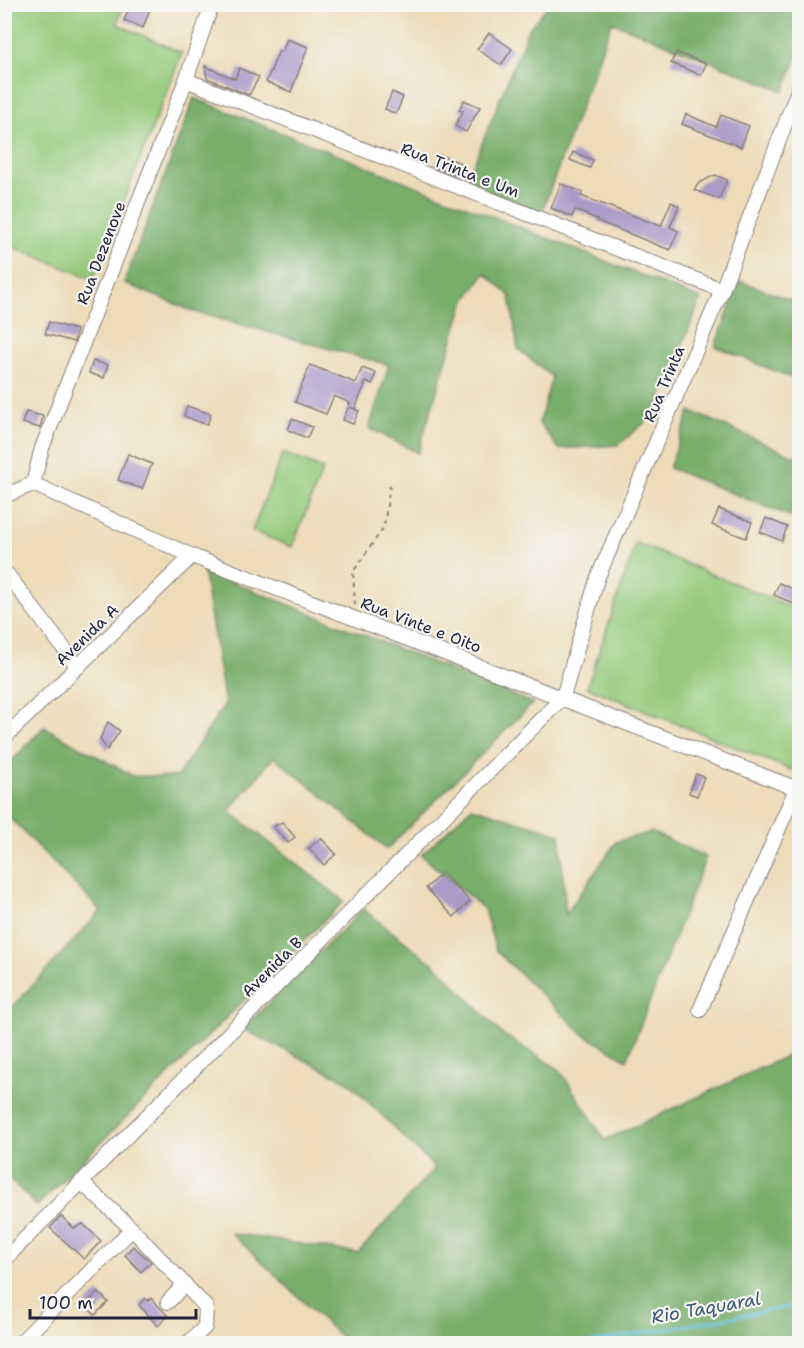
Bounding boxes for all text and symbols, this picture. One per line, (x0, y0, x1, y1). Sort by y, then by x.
street label: Rua Trinta e Um (398, 138, 523, 202)
street label: Rua Dezenove (72, 198, 130, 308)
street label: Rua Trinta (638, 343, 690, 425)
street label: Rua Vinte e Oito (358, 592, 484, 658)
street label: Avenida A (51, 600, 123, 670)
street label: Avenida B (237, 932, 307, 1002)
scale bar (30, 1282, 196, 1320)
water label: Rio Taquaral (649, 1286, 763, 1329)
text: 100 m (39, 1291, 93, 1315)

